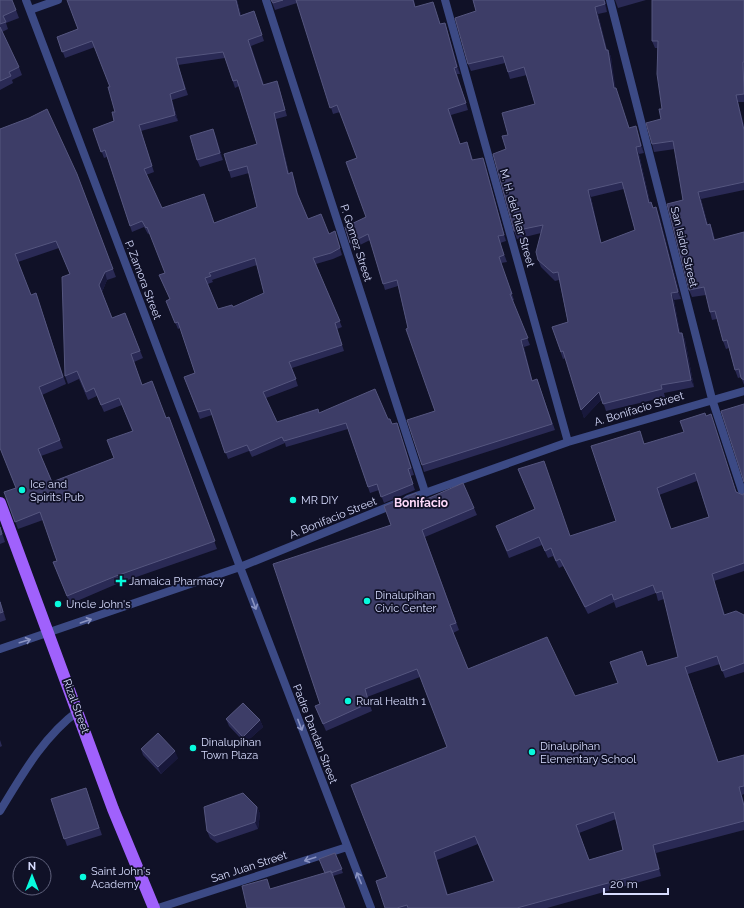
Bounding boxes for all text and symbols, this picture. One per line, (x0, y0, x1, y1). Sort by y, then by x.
street label: M. H. del Pilar Street (497, 167, 537, 269)
street label: P. Gomez Street (337, 203, 375, 284)
street label: San Isidro Street (668, 205, 700, 289)
street label: P. Zamora Street (122, 239, 164, 322)
street label: A. Bonifacio Street (593, 389, 686, 429)
place label: Ice and Spirits Pub (30, 478, 84, 504)
marker: Ice and Spirits Pub (17, 485, 27, 495)
street label: A. Bonifacio Street (288, 494, 379, 541)
place label: MR DIY (301, 494, 338, 507)
marker: MR DIY (288, 495, 298, 505)
district label: Bonifacio (394, 496, 448, 510)
place label: Jamaica Pharmacy (129, 575, 225, 588)
marker: Jamaica Pharmacy (116, 576, 126, 586)
place label: Dinalupihan Civic Center (375, 589, 436, 615)
marker: Dinalupihan Civic Center (362, 596, 372, 606)
one-way arrow (250, 597, 258, 609)
place label: Uncle John's (66, 598, 131, 611)
marker: Uncle John's (53, 599, 63, 609)
one-way arrow (80, 616, 92, 624)
one-way arrow (18, 637, 31, 644)
street label: Rizal Street (60, 677, 92, 735)
street label: Padre Dandan Street (290, 682, 340, 786)
place label: Rural Health 1 (356, 695, 426, 708)
marker: Rural Health 1 (343, 696, 353, 706)
one-way arrow (297, 719, 305, 731)
place label: Dinalupihan Town Plaza (201, 736, 261, 762)
place label: Dinalupihan Elementary School (540, 740, 636, 766)
marker: Dinalupihan Town Plaza (188, 743, 198, 753)
marker: Dinalupihan Elementary School (527, 747, 537, 757)
street label: San Juan Street (209, 849, 289, 885)
north arrow (12, 856, 52, 896)
one-way arrow (303, 856, 316, 863)
text: N (28, 860, 36, 873)
place label: Saint John's Academy (91, 865, 150, 891)
scale bar (604, 870, 668, 896)
marker: Saint John's Academy (78, 872, 88, 882)
one-way arrow (355, 872, 362, 884)
text: 20 m (610, 877, 638, 891)

